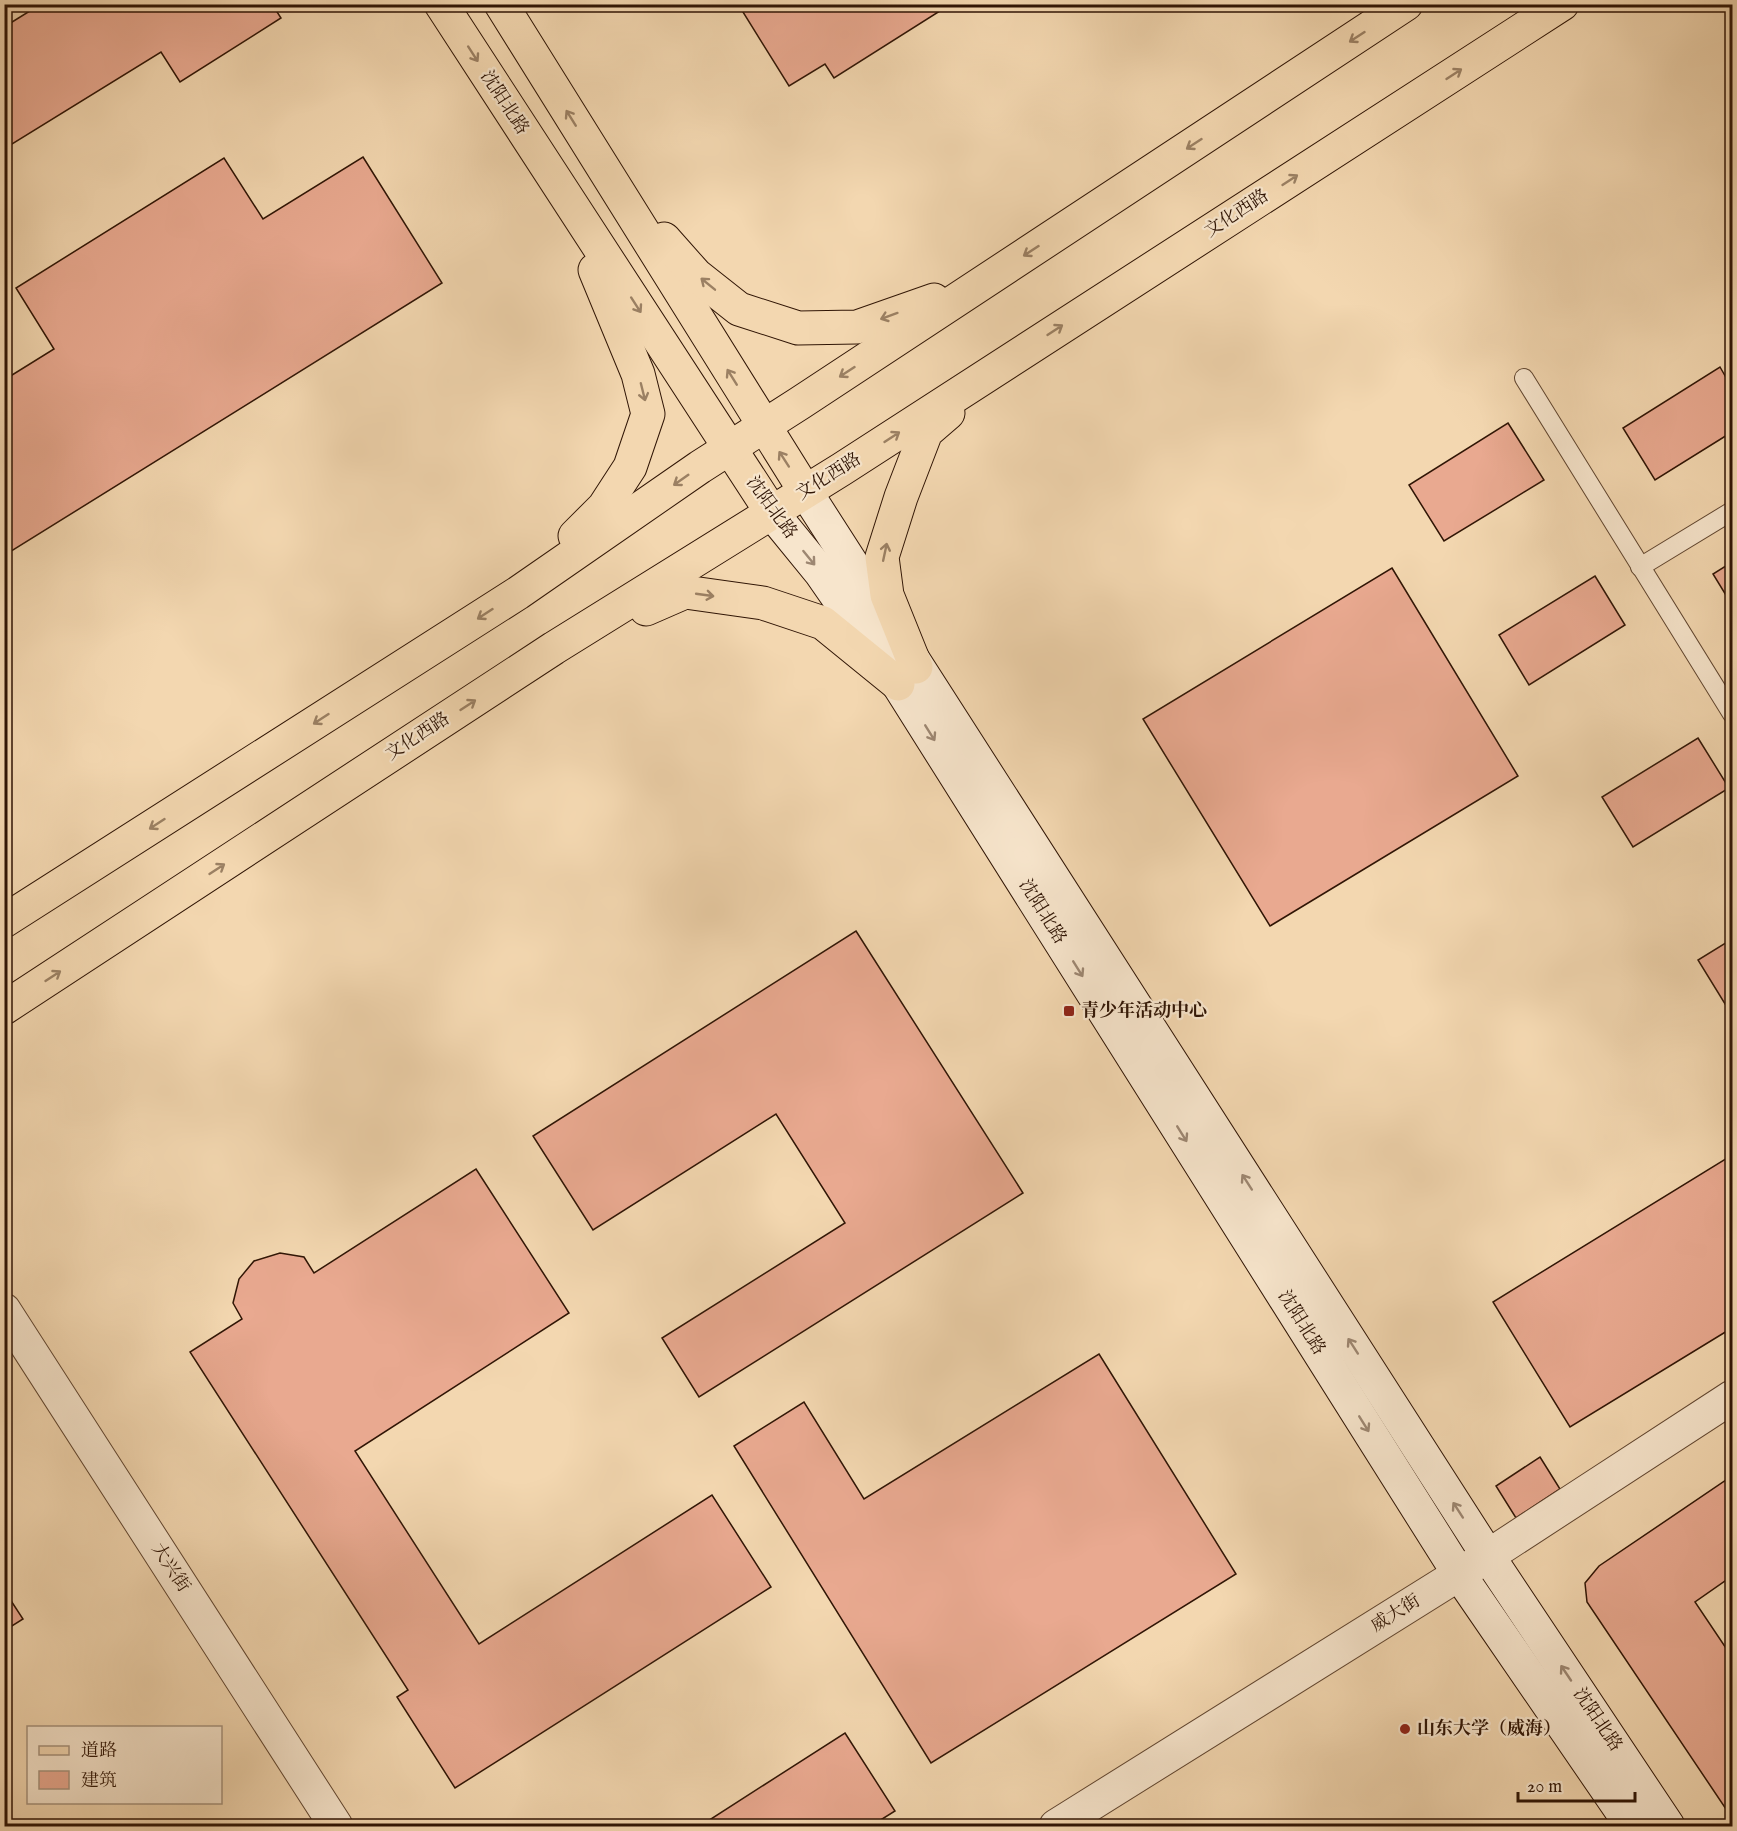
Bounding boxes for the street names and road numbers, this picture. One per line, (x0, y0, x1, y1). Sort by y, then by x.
street label: 沈阳北路 (475, 67, 533, 139)
street label: 文化西路 (1201, 185, 1273, 243)
street label: 文化西路 (792, 448, 866, 506)
street label: 沈阳北路 (741, 472, 801, 544)
street label: 文化西路 (382, 708, 454, 766)
street label: 沈阳北路 (1013, 875, 1071, 949)
street label: 沈阳北路 (1272, 1286, 1330, 1360)
street label: 大兴街 (146, 1539, 194, 1597)
street label: 威大街 (1367, 1590, 1425, 1638)
street label: 沈阳北路 (1567, 1684, 1627, 1756)

